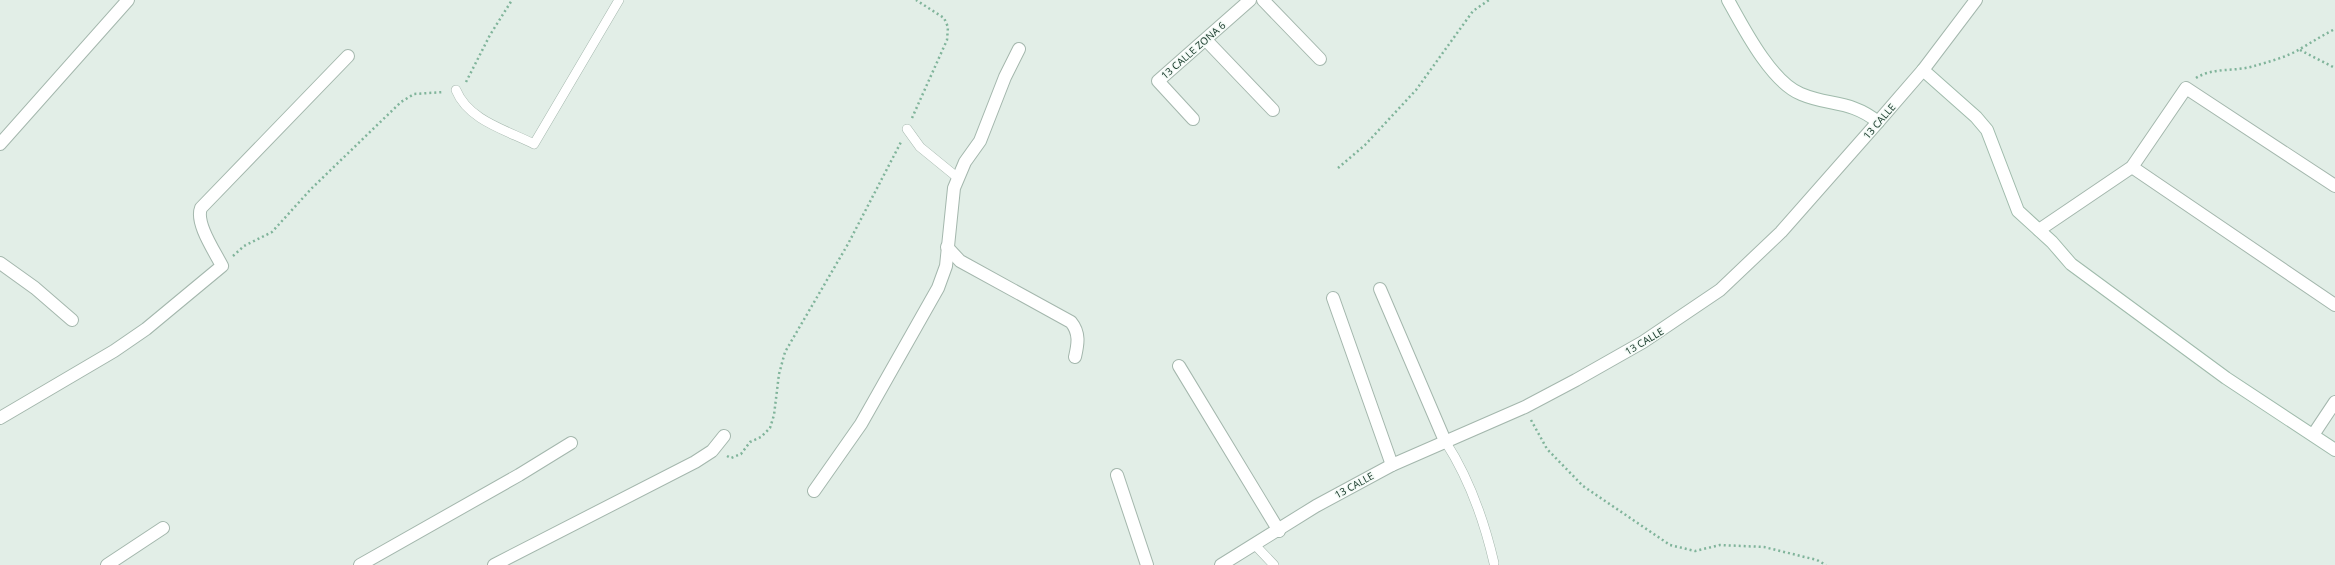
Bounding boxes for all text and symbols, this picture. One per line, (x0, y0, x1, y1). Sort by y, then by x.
street label: 13 CALLE ZONA 6 (1158, 18, 1228, 82)
street label: 13 CALLE (1860, 100, 1898, 142)
street label: 13 CALLE (1622, 324, 1666, 358)
street label: 13 CALLE (1332, 469, 1376, 501)

